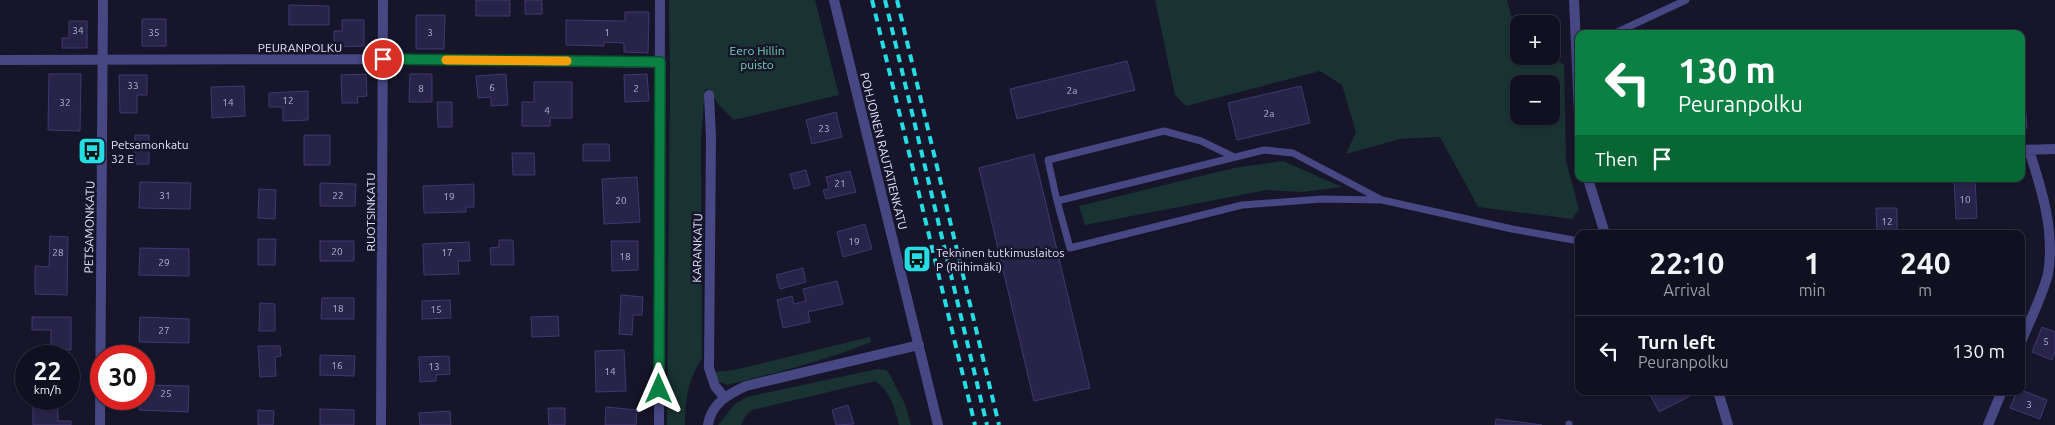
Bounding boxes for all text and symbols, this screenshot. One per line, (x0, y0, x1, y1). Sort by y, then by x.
map controls (1510, 15, 1560, 125)
button: + (1510, 15, 1560, 65)
house number: 34 (72, 25, 84, 36)
house number: 35 (148, 27, 160, 38)
house number: 3 (427, 27, 433, 38)
house number: 1 (604, 27, 610, 38)
pin (362, 38, 404, 80)
street label: PEURANPOLKU (258, 41, 342, 54)
park label: Eero Hillin puisto (730, 44, 785, 71)
icon: arrive (369, 45, 397, 73)
icon: left (1595, 50, 1660, 115)
text: 130 m (1678, 50, 1776, 90)
street label: POHJOINEN RAUTATIENKATU (858, 71, 910, 231)
button: − (1510, 75, 1560, 125)
house number: 33 (127, 80, 139, 91)
house number: 6 (489, 82, 495, 93)
house number: 8 (418, 83, 424, 94)
house number: 2 (633, 83, 639, 94)
house number: 2a (1067, 85, 1077, 96)
text: Peuranpolku (1678, 91, 1803, 116)
house number: 12 (282, 95, 294, 106)
house number: 32 (59, 97, 71, 108)
house number: 14 (222, 97, 234, 108)
house number: 4 (544, 105, 550, 116)
house number: 2a (1264, 108, 1274, 119)
house number: 23 (818, 123, 830, 134)
bus stop icon: Petsamonkatu 32 E (77, 136, 107, 166)
place label: Petsamonkatu 32 E (111, 138, 189, 165)
icon: arrive (1648, 145, 1676, 173)
text: Then (1595, 148, 1638, 170)
street label: RUOTSINKATU (364, 172, 377, 252)
house number: 21 (834, 178, 846, 189)
street label: PETSAMONKATU (82, 181, 96, 273)
house number: 31 (159, 190, 171, 201)
house number: 22 (332, 190, 344, 201)
house number: 19 (443, 191, 455, 202)
house number: 10 (1959, 194, 1971, 205)
house number: 20 (615, 195, 627, 206)
street label: KARANKATU (690, 213, 704, 283)
house number: 12 (1881, 216, 1893, 227)
house number: 19 (848, 236, 860, 247)
bus stop icon: Tekninen tutkimuslaitos P (Riihimäki) (902, 244, 932, 274)
house number: 20 (331, 246, 343, 257)
place label: Tekninen tutkimuslaitos P (Riihimäki) (936, 246, 1064, 274)
text: 22:10 (1649, 246, 1724, 280)
text: 1 (1804, 246, 1821, 280)
text: 240 (1900, 246, 1951, 280)
house number: 28 (52, 247, 64, 258)
house number: 17 (441, 247, 453, 258)
house number: 18 (619, 251, 631, 262)
house number: 29 (158, 257, 170, 268)
text: Arrival (1664, 281, 1710, 299)
text: min (1799, 281, 1826, 299)
text: m (1918, 281, 1932, 299)
house number: 18 (332, 303, 344, 314)
house number: 15 (430, 304, 442, 315)
house number: 27 (158, 325, 170, 336)
text: Turn left (1638, 331, 1716, 353)
house number: 5 (2043, 336, 2049, 347)
icon: left (1595, 337, 1623, 365)
text: 130 m (1952, 340, 2005, 362)
speed limit sign: 30 (90, 345, 155, 410)
text: Peuranpolku (1638, 353, 1729, 371)
text: 22 (33, 357, 62, 385)
house number: 16 (331, 360, 343, 371)
house number: 13 (428, 361, 440, 372)
position arrow (632, 362, 684, 414)
house number: 14 (604, 366, 616, 377)
text: km/h (34, 383, 61, 396)
house number: 25 (160, 388, 172, 399)
house number: 3 (2026, 399, 2032, 410)

